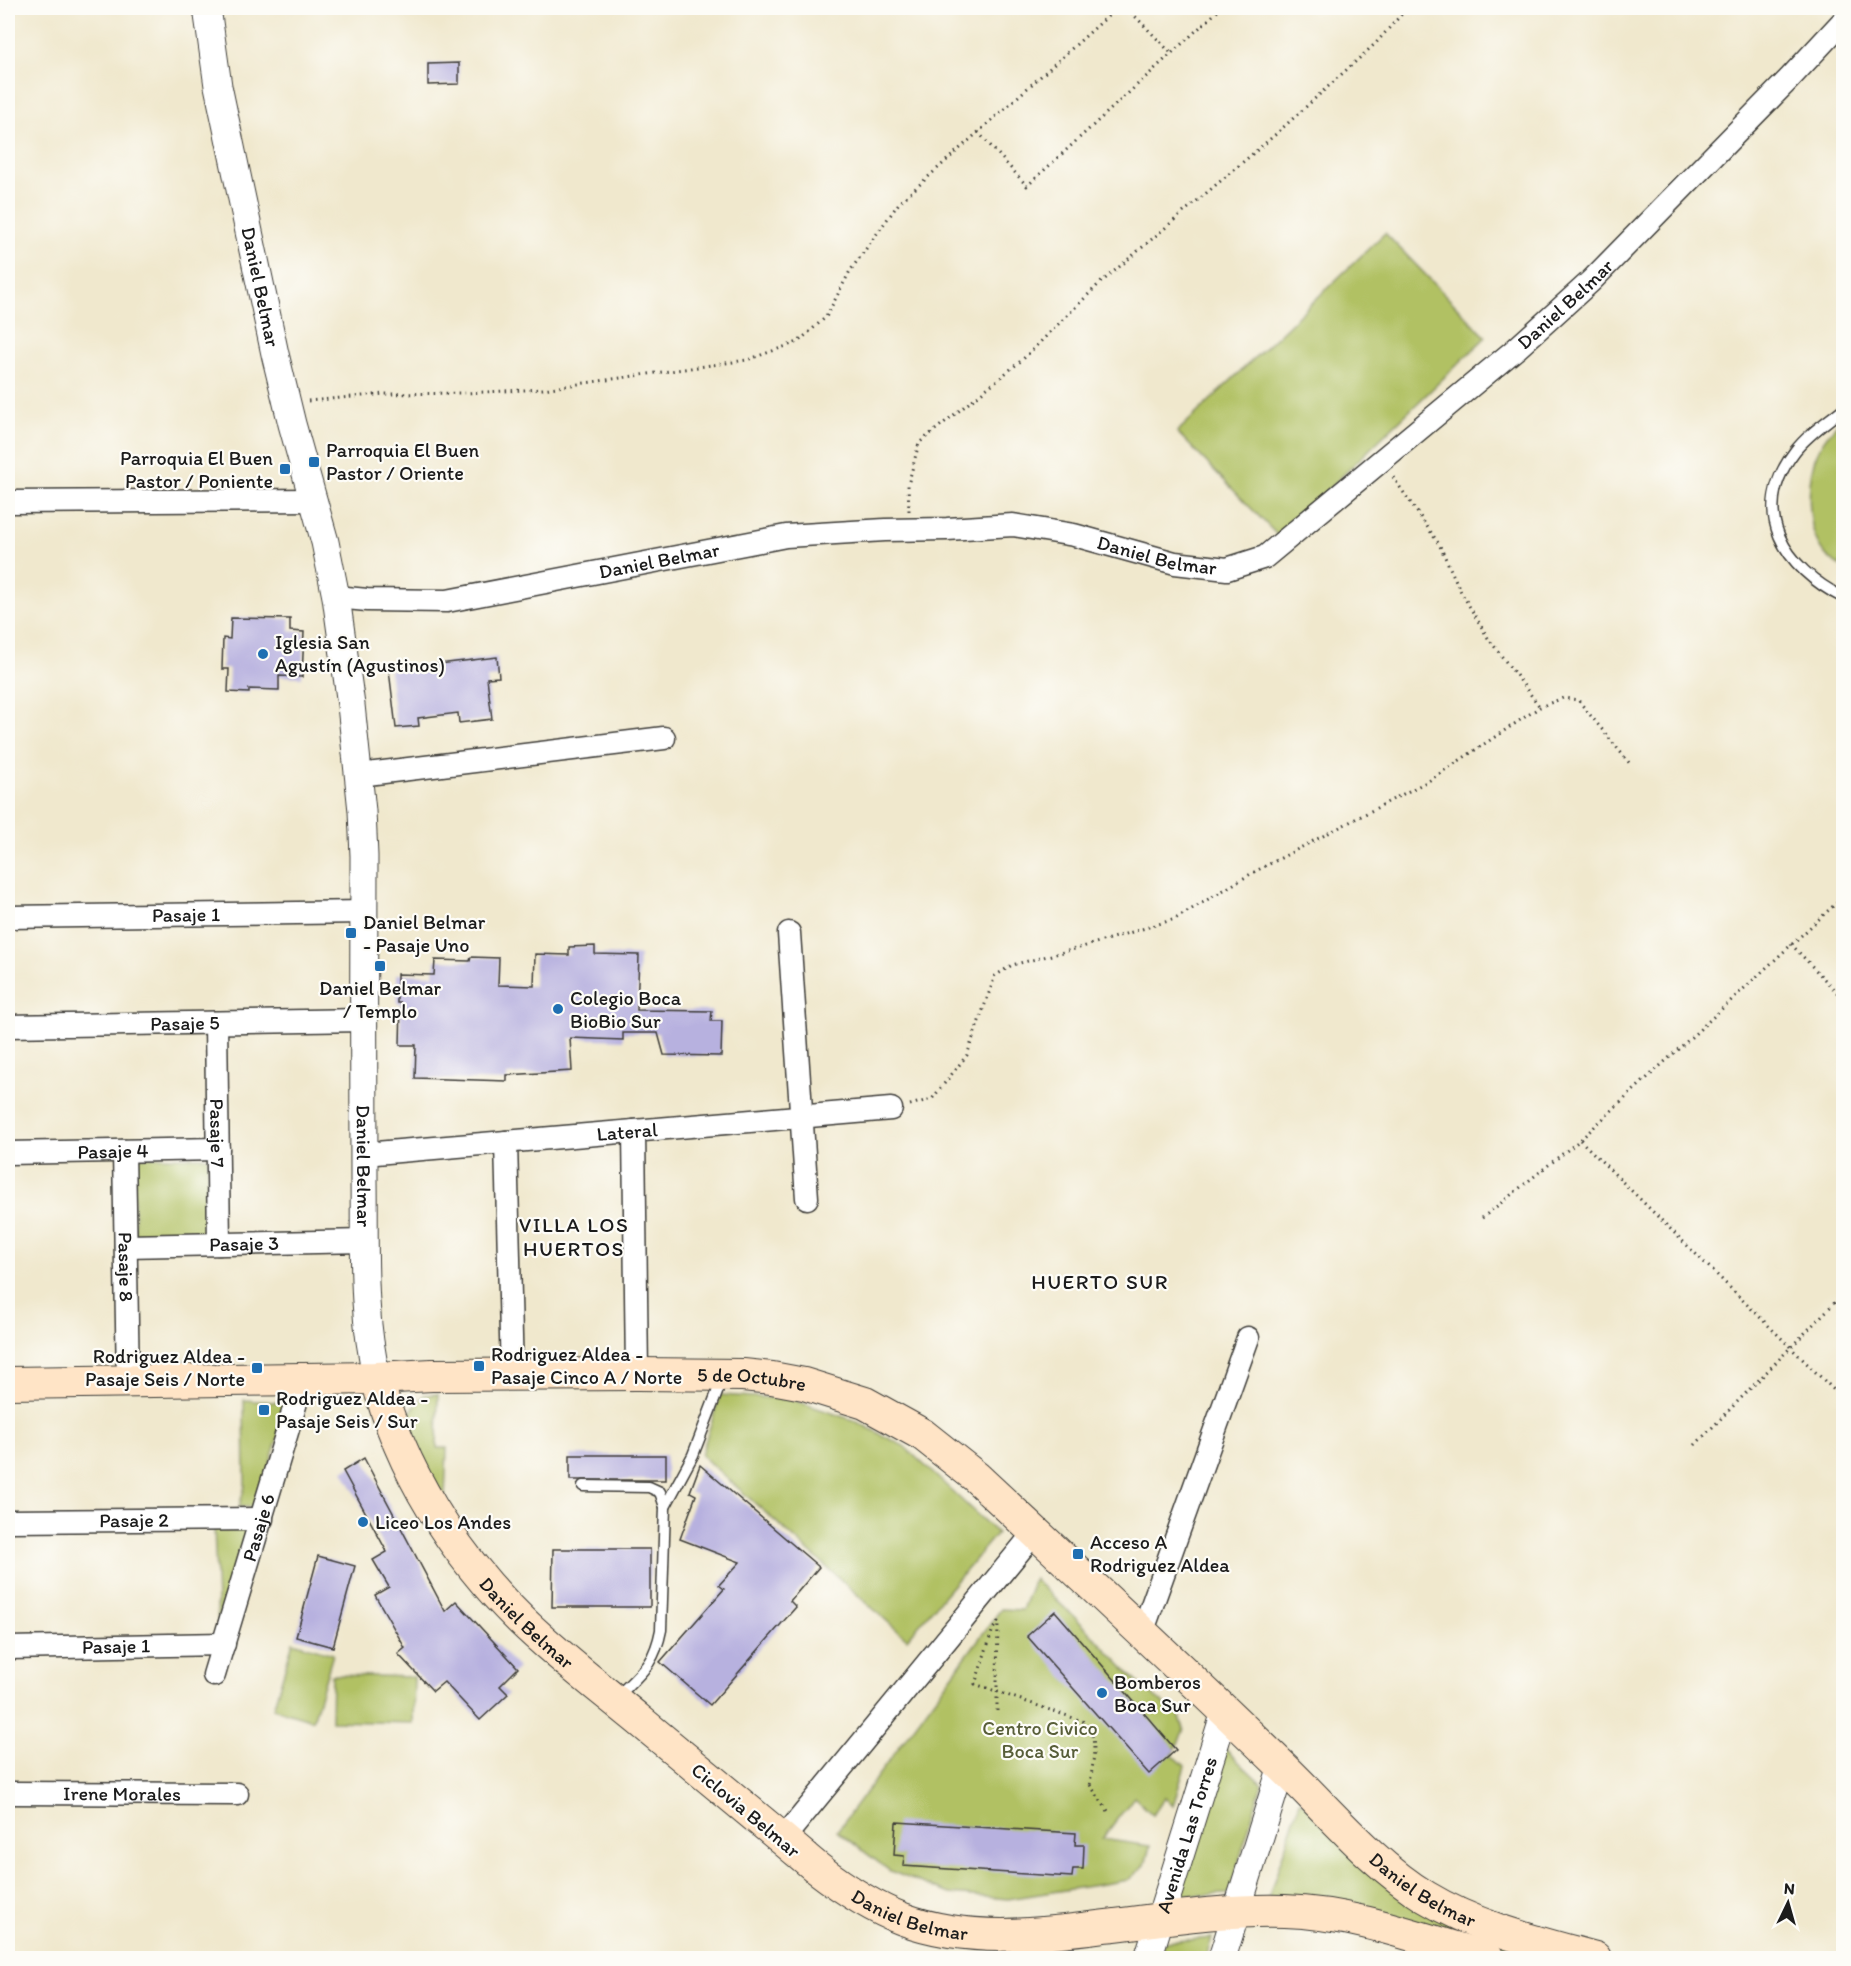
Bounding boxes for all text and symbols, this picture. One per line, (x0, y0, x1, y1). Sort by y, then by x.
street label: Daniel Belmar (236, 224, 285, 349)
street label: Daniel Belmar (1512, 253, 1618, 354)
place label: Parroquia El Buen Pastor / Oriente (326, 438, 479, 485)
place label: Parroquia El Buen Pastor / Poniente (120, 446, 273, 493)
marker: Parroquia El Buen Pastor / Oriente (307, 455, 321, 469)
marker: Parroquia El Buen Pastor / Poniente (278, 462, 292, 476)
street label: Daniel Belmar (1094, 530, 1218, 580)
street label: Daniel Belmar (597, 537, 722, 584)
place label: Iglesia San Agustín (Agustinos) (275, 630, 445, 677)
marker: Iglesia San Agustín (Agustinos) (256, 647, 270, 661)
street label: Pasaje 1 (152, 902, 220, 927)
place label: Daniel Belmar - Pasaje Uno (363, 910, 486, 957)
marker: Daniel Belmar - Pasaje Uno (344, 926, 358, 940)
marker: Daniel Belmar / Templo (373, 959, 387, 973)
place label: Daniel Belmar / Templo (319, 976, 442, 1023)
place label: Colegio Boca BioBio Sur (570, 986, 682, 1033)
marker: Colegio Boca BioBio Sur (551, 1002, 565, 1016)
street label: Pasaje 5 (150, 1010, 220, 1036)
street label: Pasaje 7 (205, 1098, 230, 1168)
street label: Daniel Belmar (352, 1105, 376, 1228)
street label: Lateral (596, 1117, 659, 1146)
street label: Pasaje 4 (77, 1138, 149, 1164)
district label: VILLA LOS HUERTOS (519, 1212, 629, 1261)
street label: Pasaje 3 (209, 1231, 279, 1256)
street label: Pasaje 8 (113, 1232, 139, 1302)
district label: HUERTO SUR (1031, 1269, 1169, 1294)
place label: Rodriguez Aldea - Pasaje Cinco A / Norte (491, 1342, 682, 1389)
place label: Rodriguez Aldea - Pasaje Seis / Norte (85, 1344, 245, 1391)
marker: Rodriguez Aldea - Pasaje Cinco A / Norte (472, 1359, 486, 1373)
marker: Rodriguez Aldea - Pasaje Seis / Norte (250, 1361, 264, 1375)
street label: 5 de Octubre (697, 1362, 808, 1396)
place label: Rodriguez Aldea - Pasaje Seis / Sur (276, 1386, 428, 1433)
marker: Rodriguez Aldea - Pasaje Seis / Sur (257, 1403, 271, 1417)
street label: Pasaje 6 (237, 1491, 280, 1564)
street label: Pasaje 2 (99, 1508, 169, 1532)
place label: Liceo Los Andes (375, 1510, 511, 1534)
marker: Liceo Los Andes (356, 1515, 370, 1529)
place label: Acceso A Rodriguez Aldea (1090, 1530, 1230, 1577)
marker: Acceso A Rodriguez Aldea (1071, 1547, 1085, 1561)
street label: Daniel Belmar (474, 1572, 579, 1674)
street label: Pasaje 1 (82, 1633, 150, 1659)
place label: Bomberos Boca Sur (1114, 1670, 1201, 1717)
marker: Bomberos Boca Sur (1095, 1686, 1109, 1700)
park label: Centro Civico Boca Sur (982, 1716, 1098, 1763)
street label: Avenida Las Torres (1151, 1754, 1222, 1916)
street label: Ciclovia Belmar (687, 1757, 805, 1863)
street label: Irene Morales (63, 1781, 181, 1806)
street label: Daniel Belmar (1364, 1847, 1480, 1932)
north arrow (1758, 1873, 1818, 1933)
text: N (1783, 1879, 1795, 1898)
street label: Daniel Belmar (847, 1884, 970, 1945)

